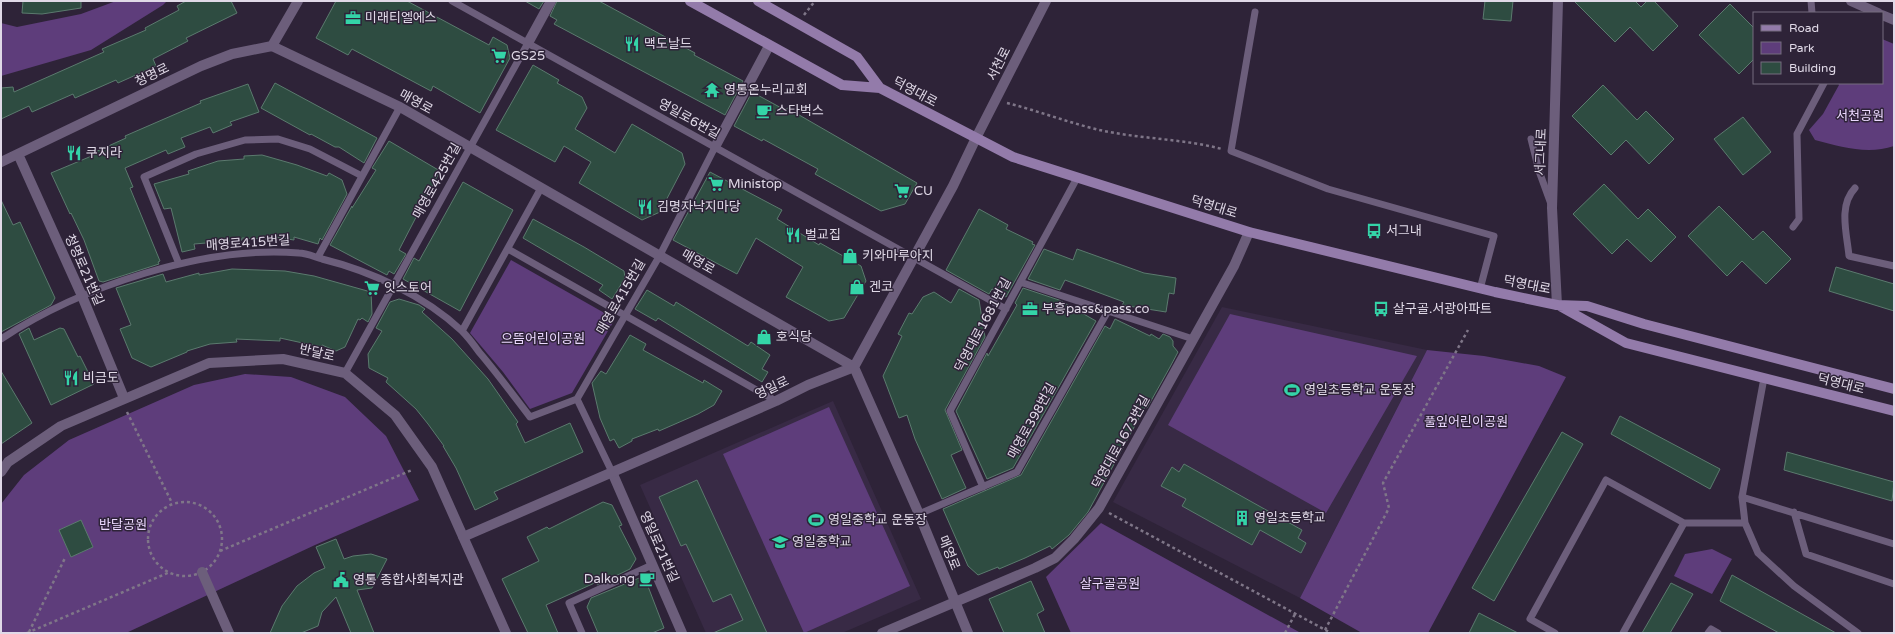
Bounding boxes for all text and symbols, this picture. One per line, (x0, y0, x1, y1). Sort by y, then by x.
office icon: 미래티엘에스 (344, 9, 362, 27)
place label: 미래티엘에스 (365, 10, 437, 26)
legend (1753, 12, 1883, 84)
text: Road (1789, 21, 1819, 35)
restaurant icon: 맥도날드 (623, 35, 641, 53)
place label: 맥도날드 (644, 36, 692, 52)
text: Park (1789, 41, 1815, 55)
street label: 서천로 (984, 44, 1014, 84)
supermarket icon: GS25 (490, 47, 508, 65)
place label: GS25 (511, 48, 545, 64)
street label: 청명로 (132, 60, 172, 90)
text: Building (1789, 61, 1836, 75)
street label: 덕영대로 (890, 74, 940, 110)
temple icon: 영통온누리교회 (703, 81, 721, 99)
place label: 영통온누리교회 (724, 82, 808, 98)
street label: 매영로 (396, 86, 436, 118)
street label: 영일로6번길 (655, 96, 723, 142)
cafe icon: 스타벅스 (755, 102, 773, 120)
place label: 스타벅스 (776, 103, 824, 119)
park label: 서천공원 (1836, 108, 1884, 124)
street label: 서그내로 (1532, 128, 1550, 176)
street label: 매영로425번길 (410, 140, 464, 222)
restaurant icon: 쿠지라 (65, 144, 83, 162)
place label: 쿠지라 (86, 145, 122, 161)
supermarket icon: Ministop (707, 175, 725, 193)
place label: Ministop (728, 176, 782, 192)
supermarket icon: CU (893, 182, 911, 200)
place label: CU (914, 183, 933, 199)
street label: 덕영대로 (1189, 192, 1239, 222)
restaurant icon: 김명자낙지마당 (636, 198, 654, 216)
place label: 김명자낙지마당 (657, 199, 741, 215)
bus stop icon: 서그내 (1365, 222, 1383, 240)
place label: 서그내 (1386, 223, 1422, 239)
restaurant icon: 벌교집 (784, 226, 802, 244)
place label: 벌교집 (805, 227, 841, 243)
street label: 청명로21번길 (61, 232, 107, 308)
street label: 매영로415번길 (205, 232, 291, 254)
street label: 매영로 (678, 246, 718, 278)
shop icon: 키와마루아지 (841, 247, 859, 265)
place label: 키와마루아지 (862, 248, 934, 264)
street label: 매영로415번길 (593, 256, 649, 338)
street label: 덕영대로 (1502, 273, 1552, 297)
street label: 덕영대로1681번길 (951, 275, 1015, 375)
shop icon: 겐코 (848, 278, 866, 296)
supermarket icon: 잇스토어 (363, 279, 381, 297)
place label: 겐코 (869, 279, 893, 295)
place label: 잇스토어 (384, 280, 432, 296)
office icon: 부흥pass&pass.co (1021, 300, 1039, 318)
bus stop icon: 살구골.서광아파트 (1372, 300, 1390, 318)
place label: 부흥pass&pass.co (1042, 301, 1150, 317)
place label: 살구골.서광아파트 (1393, 301, 1492, 317)
shop icon: 호식당 (755, 328, 773, 346)
place label: 호식당 (776, 329, 812, 345)
park label: 으뜸어린이공원 (501, 331, 585, 347)
street label: 반달로 (298, 341, 336, 365)
restaurant icon: 비금도 (62, 369, 80, 387)
place label: 비금도 (83, 370, 119, 386)
street label: 덕영대로 (1816, 370, 1866, 398)
street label: 영일로 (752, 373, 792, 403)
street label: 매영로398번길 (1005, 380, 1059, 462)
sports icon: 영일초등학교 운동장 (1283, 381, 1301, 399)
place label: 영일초등학교 운동장 (1304, 382, 1415, 398)
street label: 덕영대로1673번길 (1089, 392, 1153, 492)
park label: 풀잎어린이공원 (1424, 414, 1508, 430)
street label: 영일로21번길 (636, 509, 682, 585)
building icon: 영일초등학교 (1233, 509, 1251, 527)
place label: 영일초등학교 (1254, 510, 1326, 526)
sports icon: 영일중학교 운동장 (807, 511, 825, 529)
place label: 영일중학교 운동장 (828, 512, 927, 528)
park label: 반달공원 (99, 517, 147, 533)
school or university icon: 영일중학교 (771, 533, 789, 551)
street label: 매영로 (935, 533, 963, 573)
place label: 영일중학교 (792, 534, 852, 550)
cafe icon: Dalkong (638, 570, 656, 588)
public building icon: 영통 종합사회복지관 (332, 571, 350, 589)
place label: Dalkong (584, 571, 635, 587)
place label: 영통 종합사회복지관 (353, 572, 464, 588)
park label: 살구골공원 (1080, 576, 1140, 592)

